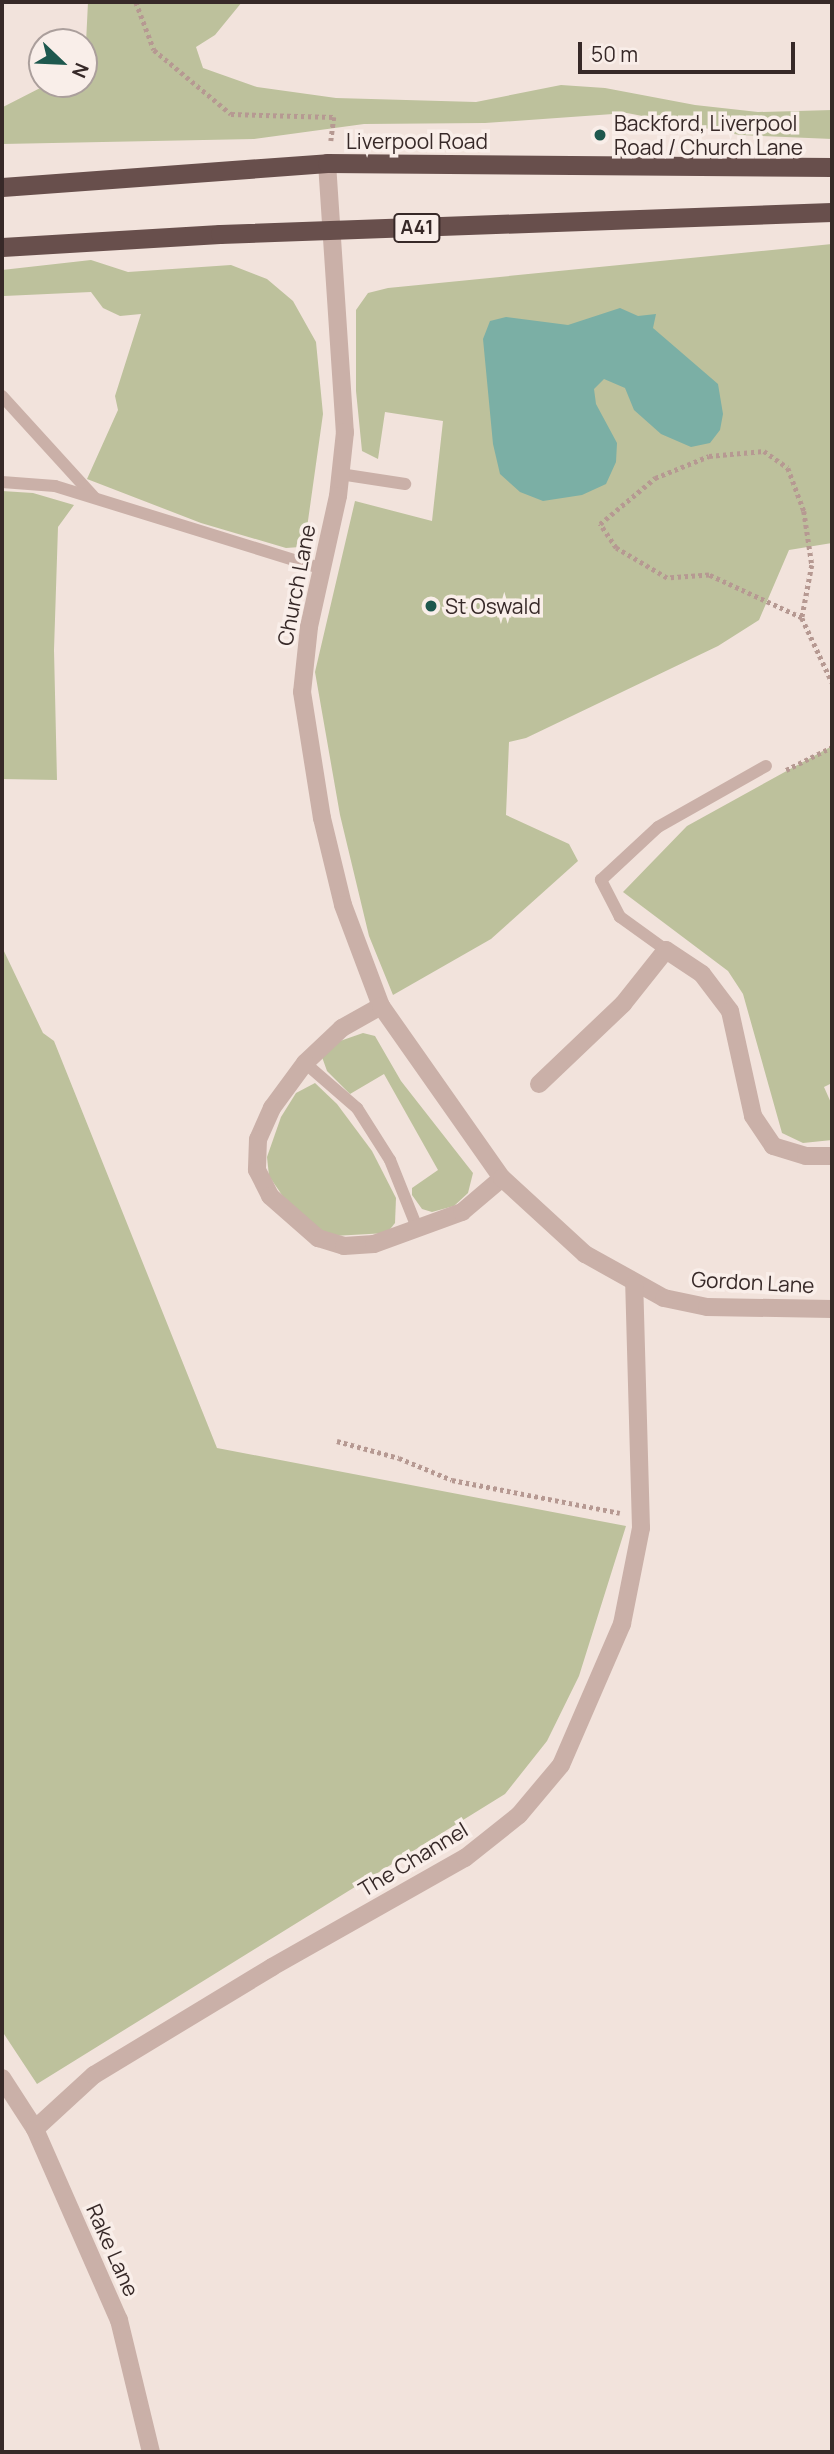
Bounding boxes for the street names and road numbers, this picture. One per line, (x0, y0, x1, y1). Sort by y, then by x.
street label: Liverpool Road (346, 128, 488, 154)
road number: A41 (392, 212, 442, 244)
street label: Church Lane (272, 522, 320, 648)
street label: Gordon Lane (691, 1266, 815, 1298)
street label: The Channel (354, 1817, 472, 1901)
street label: Rake Lane (81, 2200, 145, 2300)

